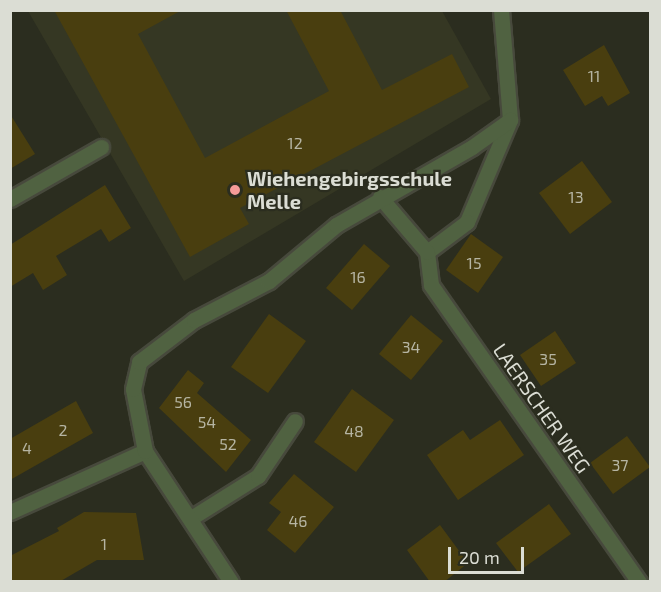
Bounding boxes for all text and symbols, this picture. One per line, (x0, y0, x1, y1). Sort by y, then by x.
house number: 11 (588, 66, 600, 86)
house number: 12 (287, 133, 303, 153)
place label: Wiehengebirgsschule Melle (247, 166, 452, 213)
marker: Wiehengebirgsschule Melle (228, 183, 242, 197)
house number: 13 (568, 187, 584, 207)
house number: 15 (467, 253, 481, 273)
house number: 16 (350, 267, 366, 287)
house number: 34 (402, 337, 420, 357)
street label: LAERSCHER WEG (488, 339, 596, 477)
house number: 35 (539, 349, 557, 369)
house number: 56 (174, 392, 192, 412)
house number: 54 (198, 412, 216, 432)
house number: 2 (59, 420, 67, 440)
house number: 48 (344, 421, 364, 441)
house number: 52 (219, 434, 237, 454)
house number: 4 (22, 438, 32, 458)
house number: 37 (611, 455, 629, 475)
house number: 46 (289, 511, 307, 531)
house number: 1 (101, 534, 107, 554)
scale bar (451, 535, 528, 573)
text: 20 m (459, 546, 500, 568)

